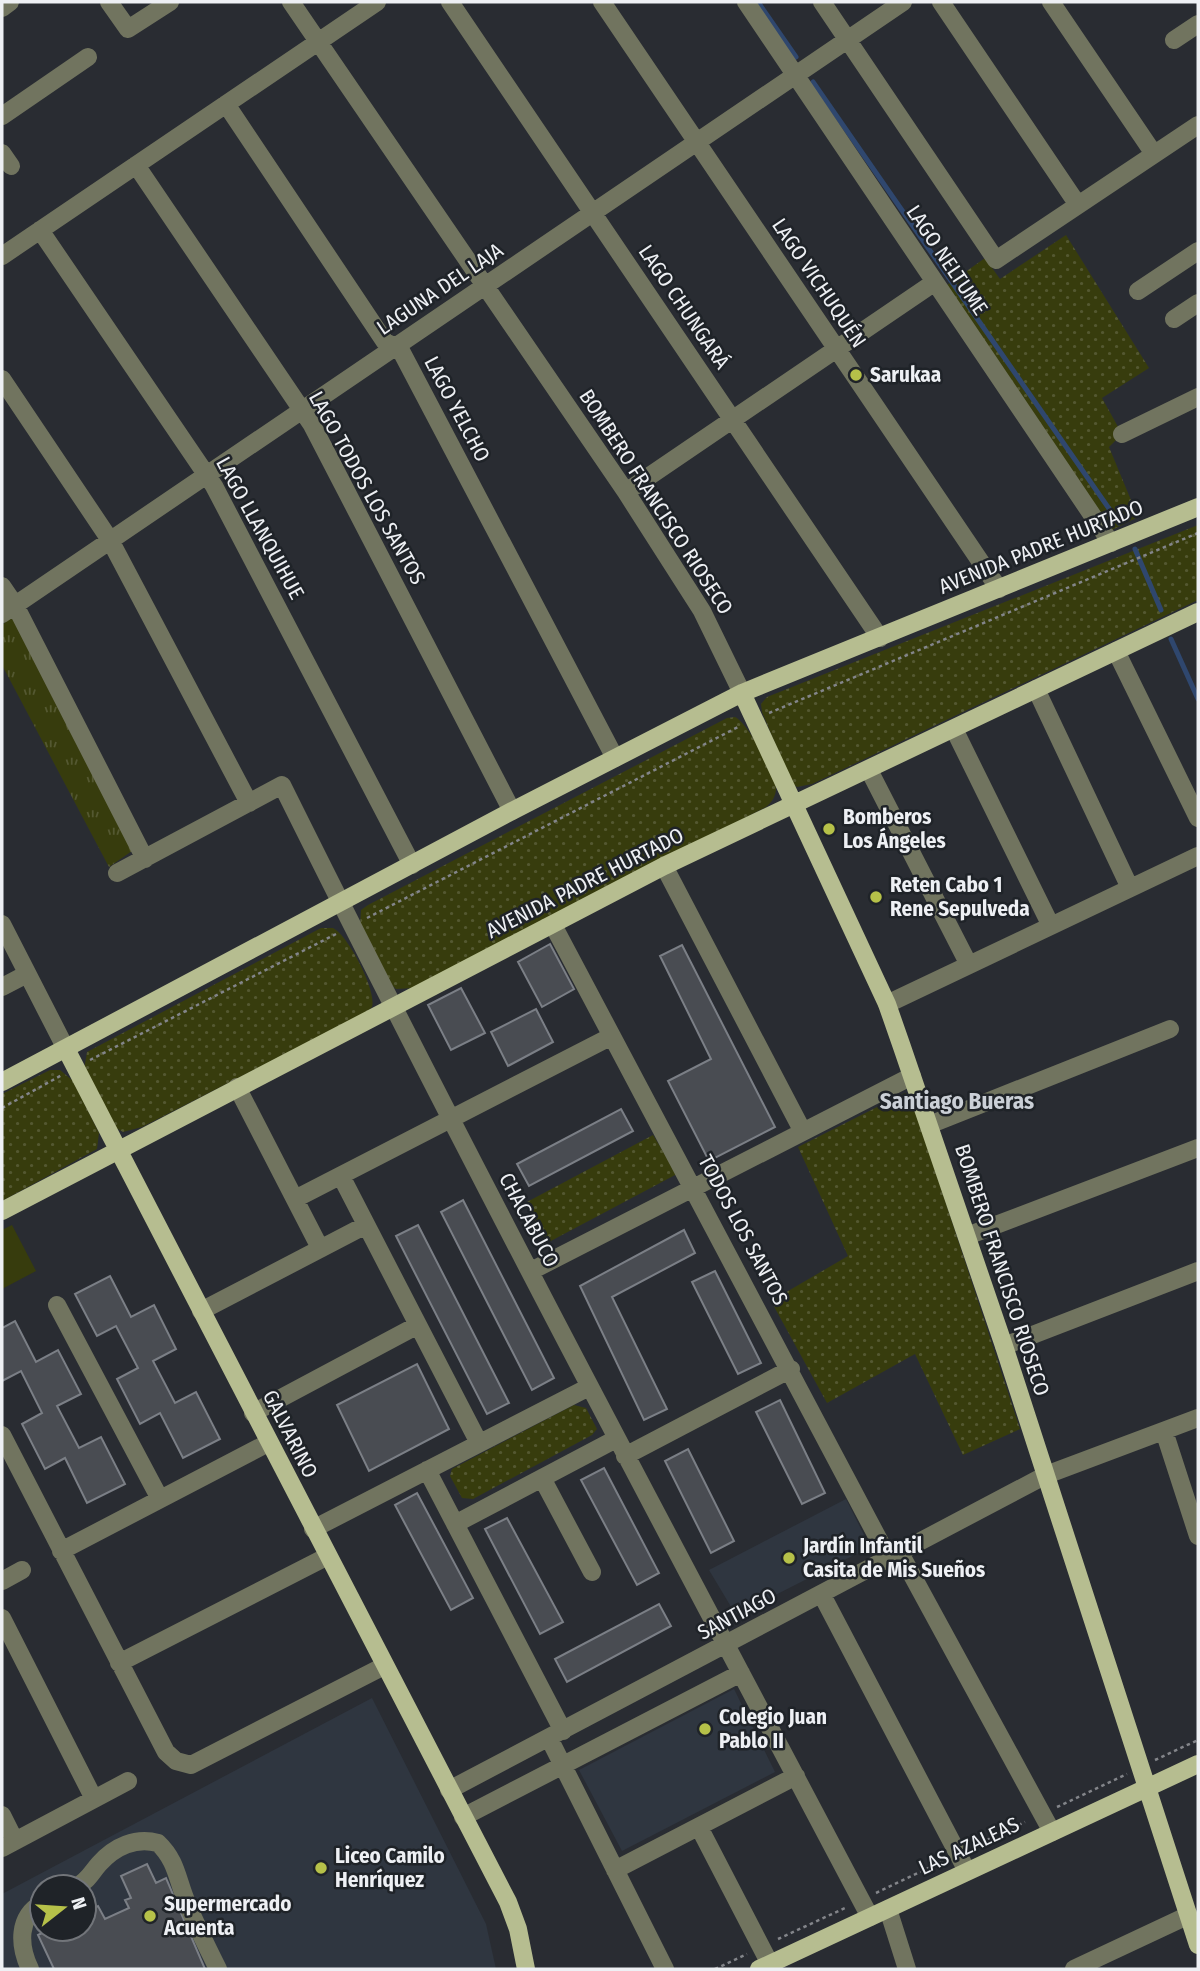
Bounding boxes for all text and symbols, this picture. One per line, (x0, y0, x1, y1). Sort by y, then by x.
street label: LAGO NELTUME (901, 200, 993, 320)
street label: LAGO VICHUQUÉN (766, 213, 872, 353)
street label: LAGUNA DEL LAJA (372, 237, 508, 341)
street label: LAGO CHUNGARÁ (633, 240, 735, 374)
street label: LAGO YELCHO (418, 352, 496, 466)
place label: Sarukaa (870, 362, 941, 388)
marker: Sarukaa (848, 367, 864, 383)
street label: BOMBERO FRANCISCO RIOSECO (573, 385, 739, 619)
street label: LAGO TODOS LOS SANTOS (303, 387, 431, 589)
street label: LAGO LLANQUIHUE (210, 452, 310, 604)
street label: AVENIDA PADRE HURTADO (935, 494, 1147, 600)
place label: Bomberos Los Ángeles (843, 804, 946, 854)
marker: Bomberos Los Ángeles (821, 821, 837, 837)
street label: AVENIDA PADRE HURTADO (482, 822, 688, 944)
place label: Reten Cabo 1 Rene Sepulveda (890, 872, 1030, 922)
marker: Reten Cabo 1 Rene Sepulveda (868, 889, 884, 905)
district label: Santiago Bueras (880, 1087, 1034, 1115)
street label: BOMBERO FRANCISCO RIOSECO (949, 1141, 1055, 1399)
street label: TODOS LOS SANTOS (692, 1150, 794, 1310)
street label: CHACABUCO (493, 1168, 565, 1272)
street label: GALVARINO (257, 1386, 323, 1482)
place label: Jardín Infantil Casita de Mis Sueños (802, 1533, 985, 1583)
marker: Jardín Infantil Casita de Mis Sueños (781, 1550, 797, 1566)
street label: SANTIAGO (693, 1582, 781, 1646)
place label: Colegio Juan Pablo II (719, 1704, 827, 1754)
marker: Colegio Juan Pablo II (697, 1721, 713, 1737)
street label: LAS AZALEAS (914, 1811, 1024, 1881)
place label: Liceo Camilo Henríquez (335, 1843, 445, 1893)
marker: Liceo Camilo Henríquez (313, 1860, 329, 1876)
north arrow (28, 1873, 98, 1943)
place label: Supermercado Acuenta (163, 1891, 291, 1941)
text: N (66, 1894, 91, 1912)
marker: Supermercado Acuenta (142, 1908, 158, 1924)

